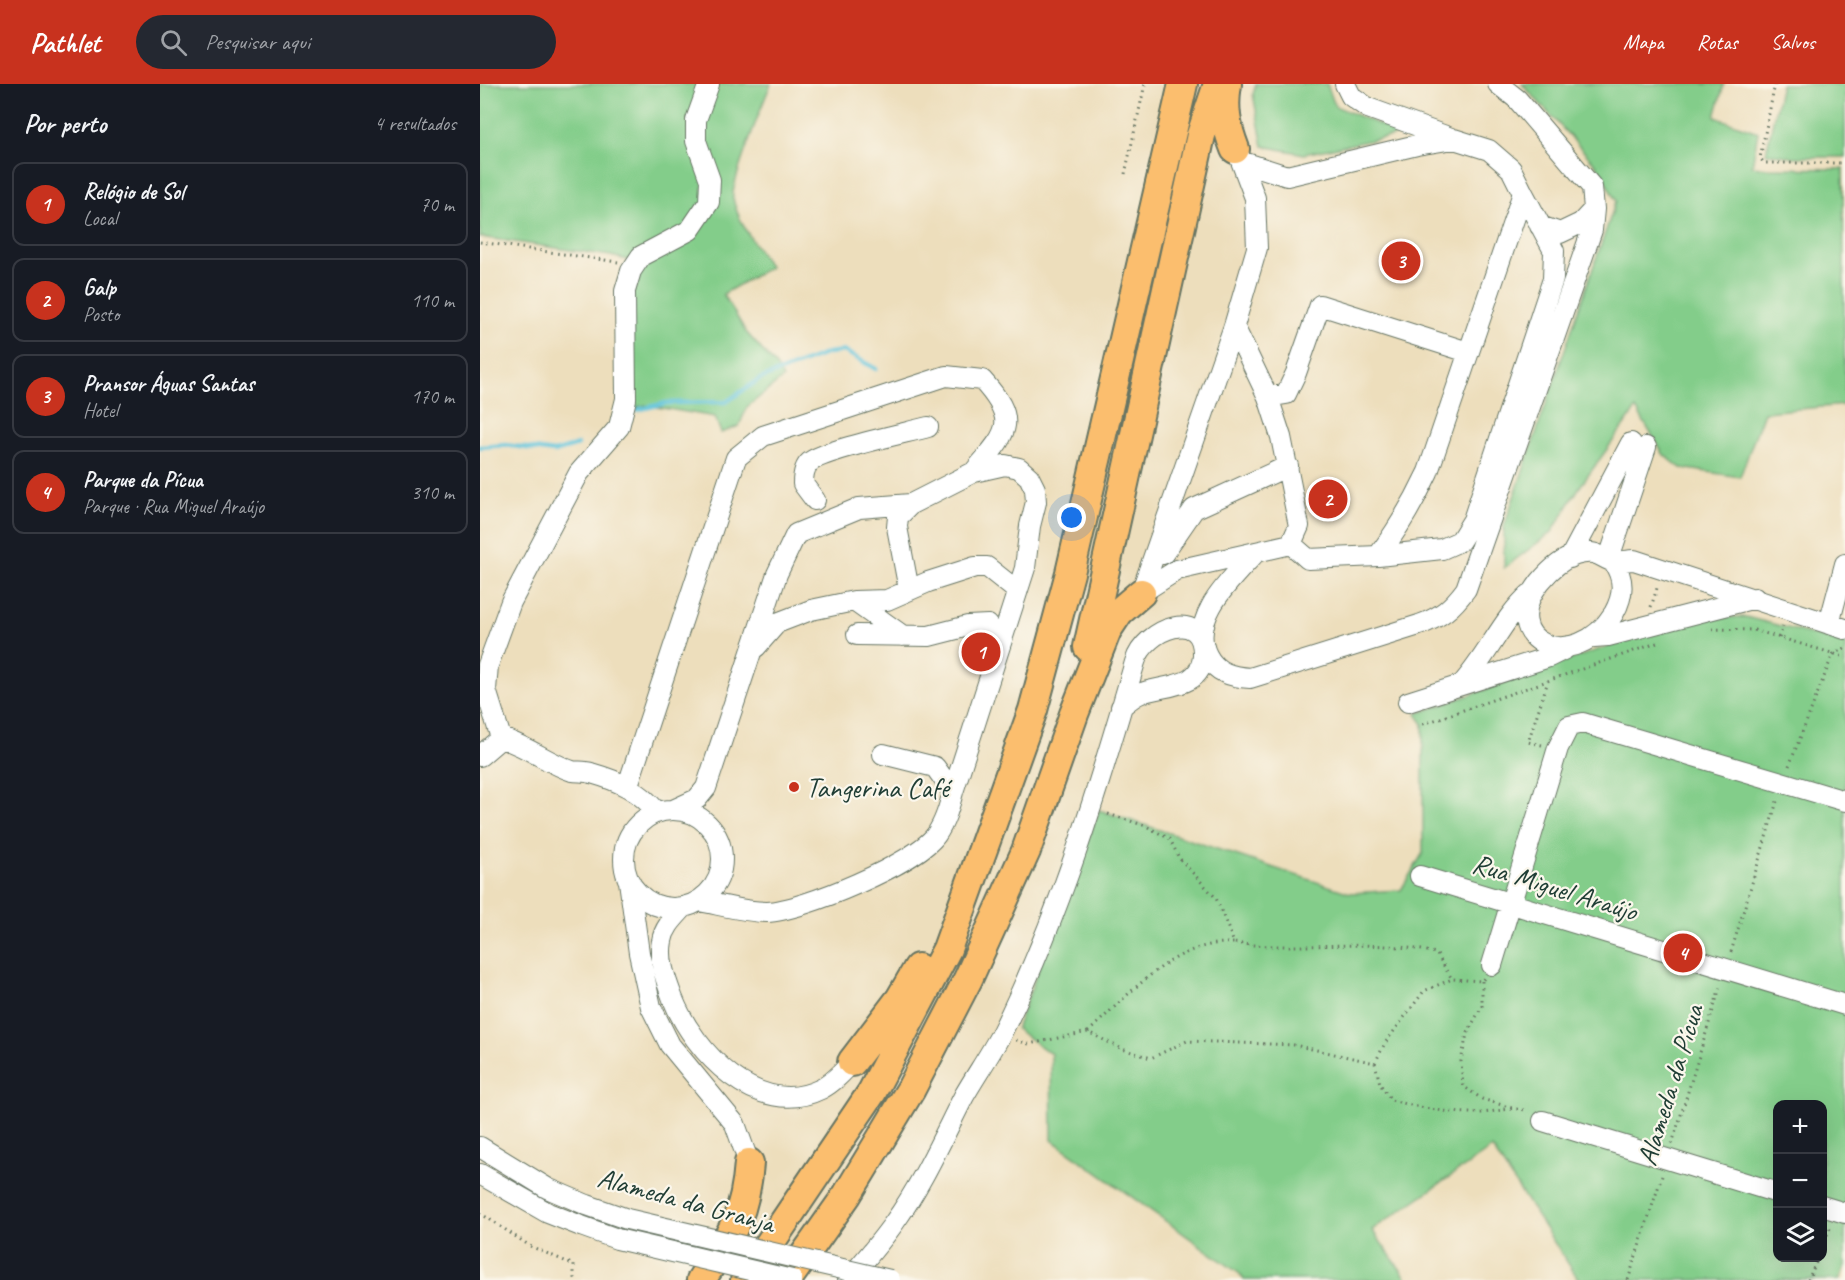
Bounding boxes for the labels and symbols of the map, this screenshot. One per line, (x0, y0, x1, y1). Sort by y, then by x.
pin: 3 (1382, 238, 1420, 284)
pin: 2 (1308, 476, 1348, 522)
your location (1057, 503, 1086, 532)
pin: 1 (962, 630, 1000, 674)
place label: Tangerina Café (806, 770, 953, 805)
marker: Tangerina Café (787, 780, 801, 794)
street label: Rua Miguel Araújo (1468, 845, 1644, 929)
pin: 4 (1664, 930, 1702, 976)
street label: Alameda da Pícua (1629, 999, 1712, 1170)
street label: Alameda da Granja (594, 1160, 781, 1241)

